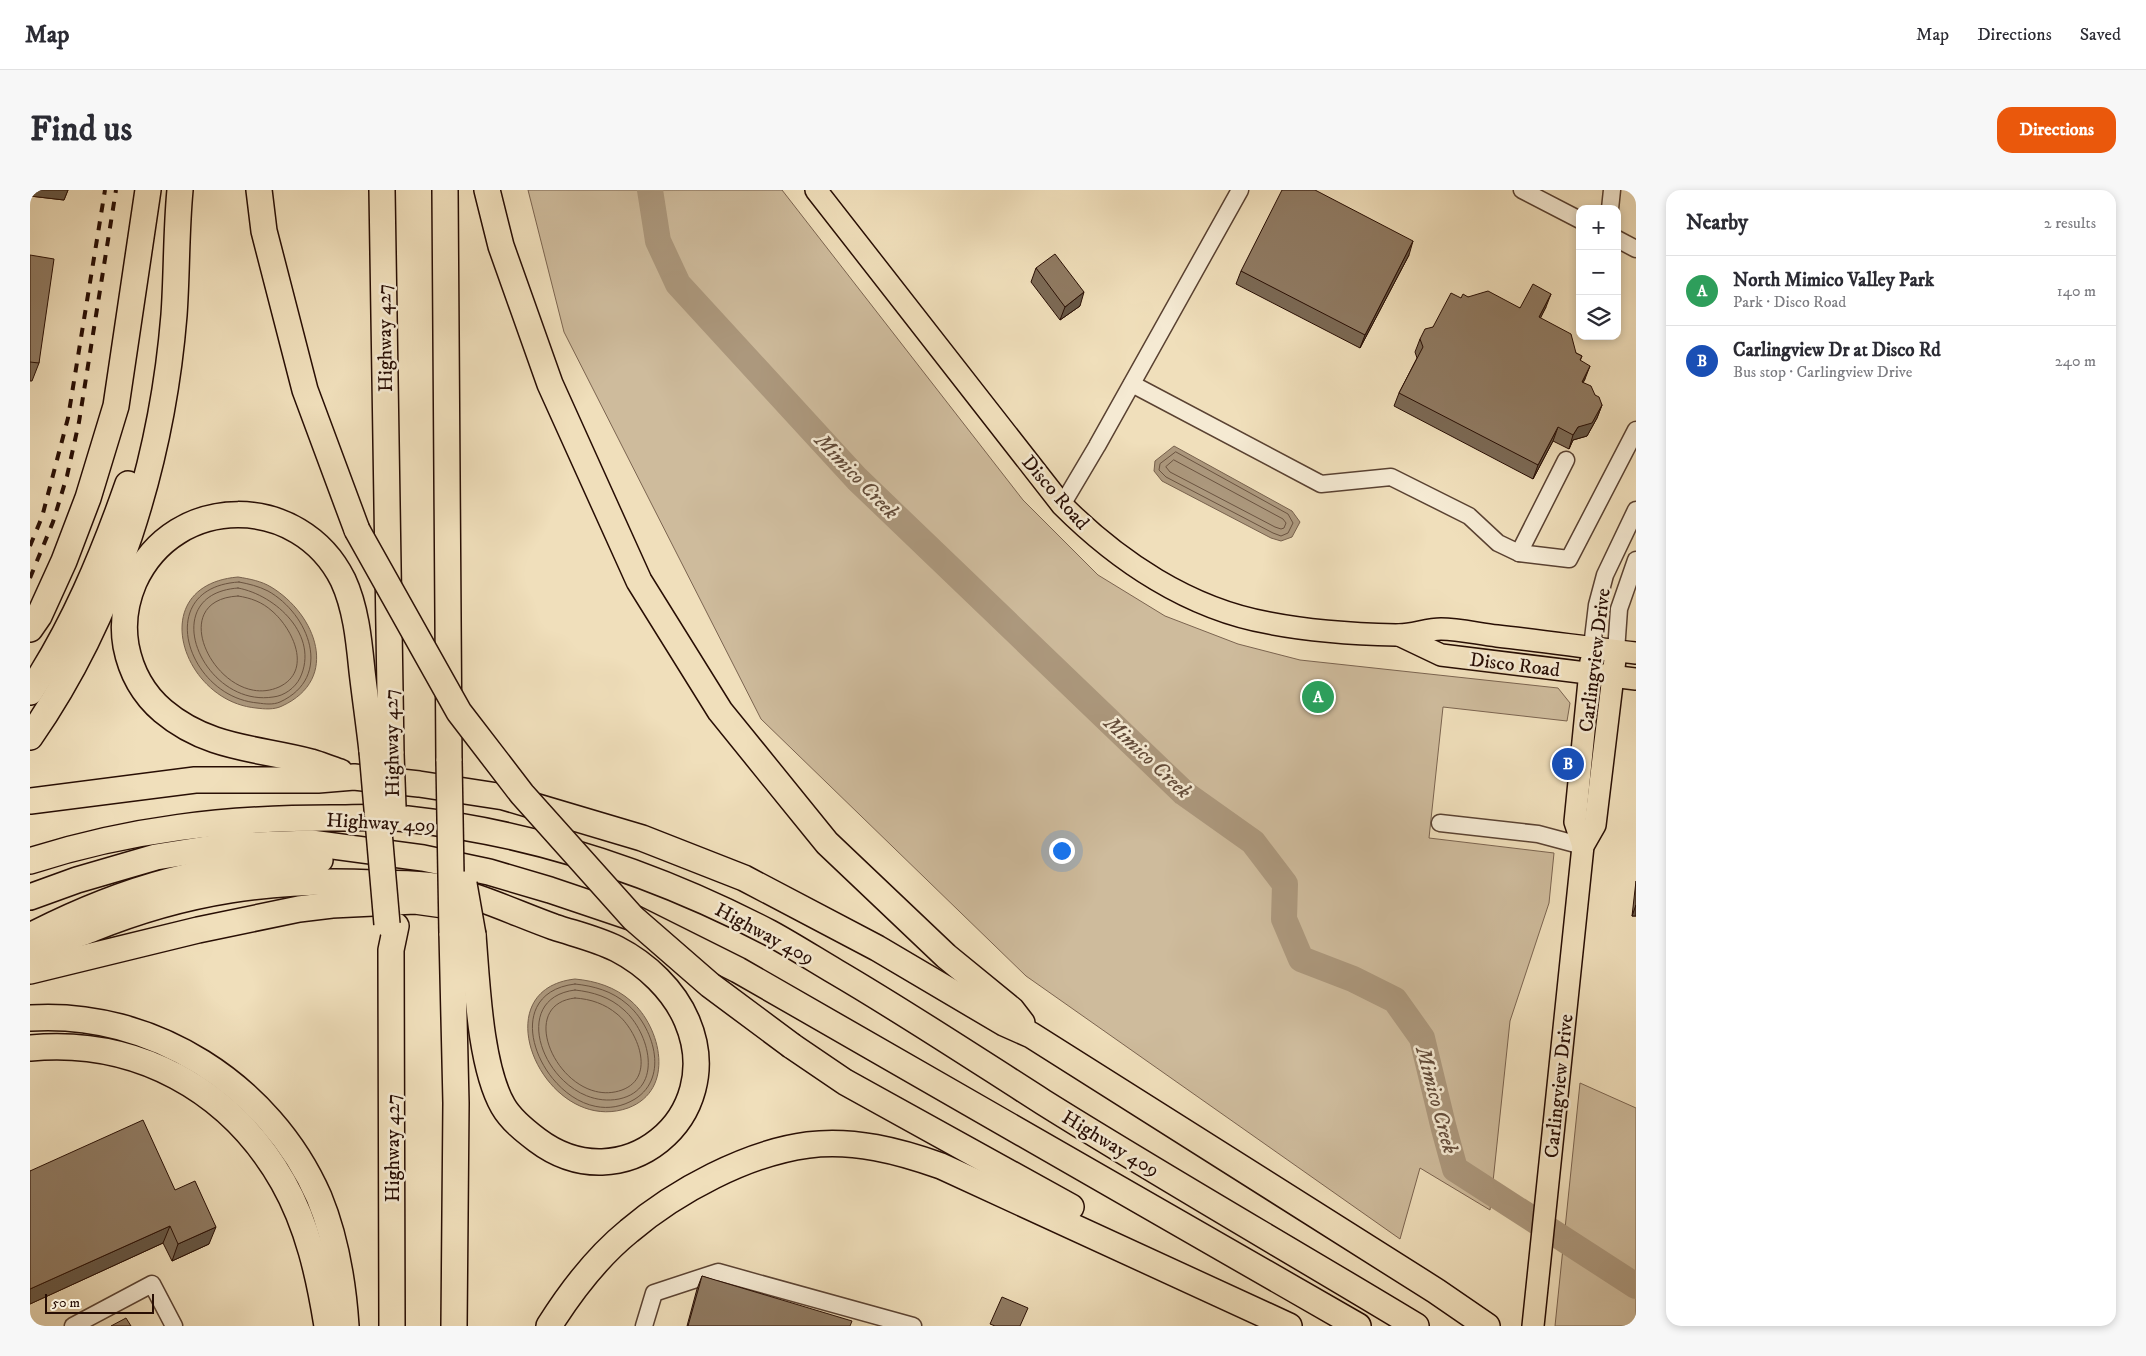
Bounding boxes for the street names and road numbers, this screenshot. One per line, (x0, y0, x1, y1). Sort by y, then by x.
street label: Highway 427 (372, 284, 399, 392)
street label: Disco Road (1016, 451, 1094, 535)
street label: Carlingview Drive (1574, 587, 1617, 734)
street label: Disco Road (1468, 648, 1561, 683)
street label: Highway 427 (379, 689, 406, 797)
street label: Highway 409 (326, 808, 436, 839)
street label: Highway 409 (710, 898, 818, 971)
street label: Carlingview Drive (1539, 1013, 1579, 1159)
street label: Highway 427 (381, 1094, 406, 1202)
street label: Highway 409 (1057, 1105, 1163, 1183)

